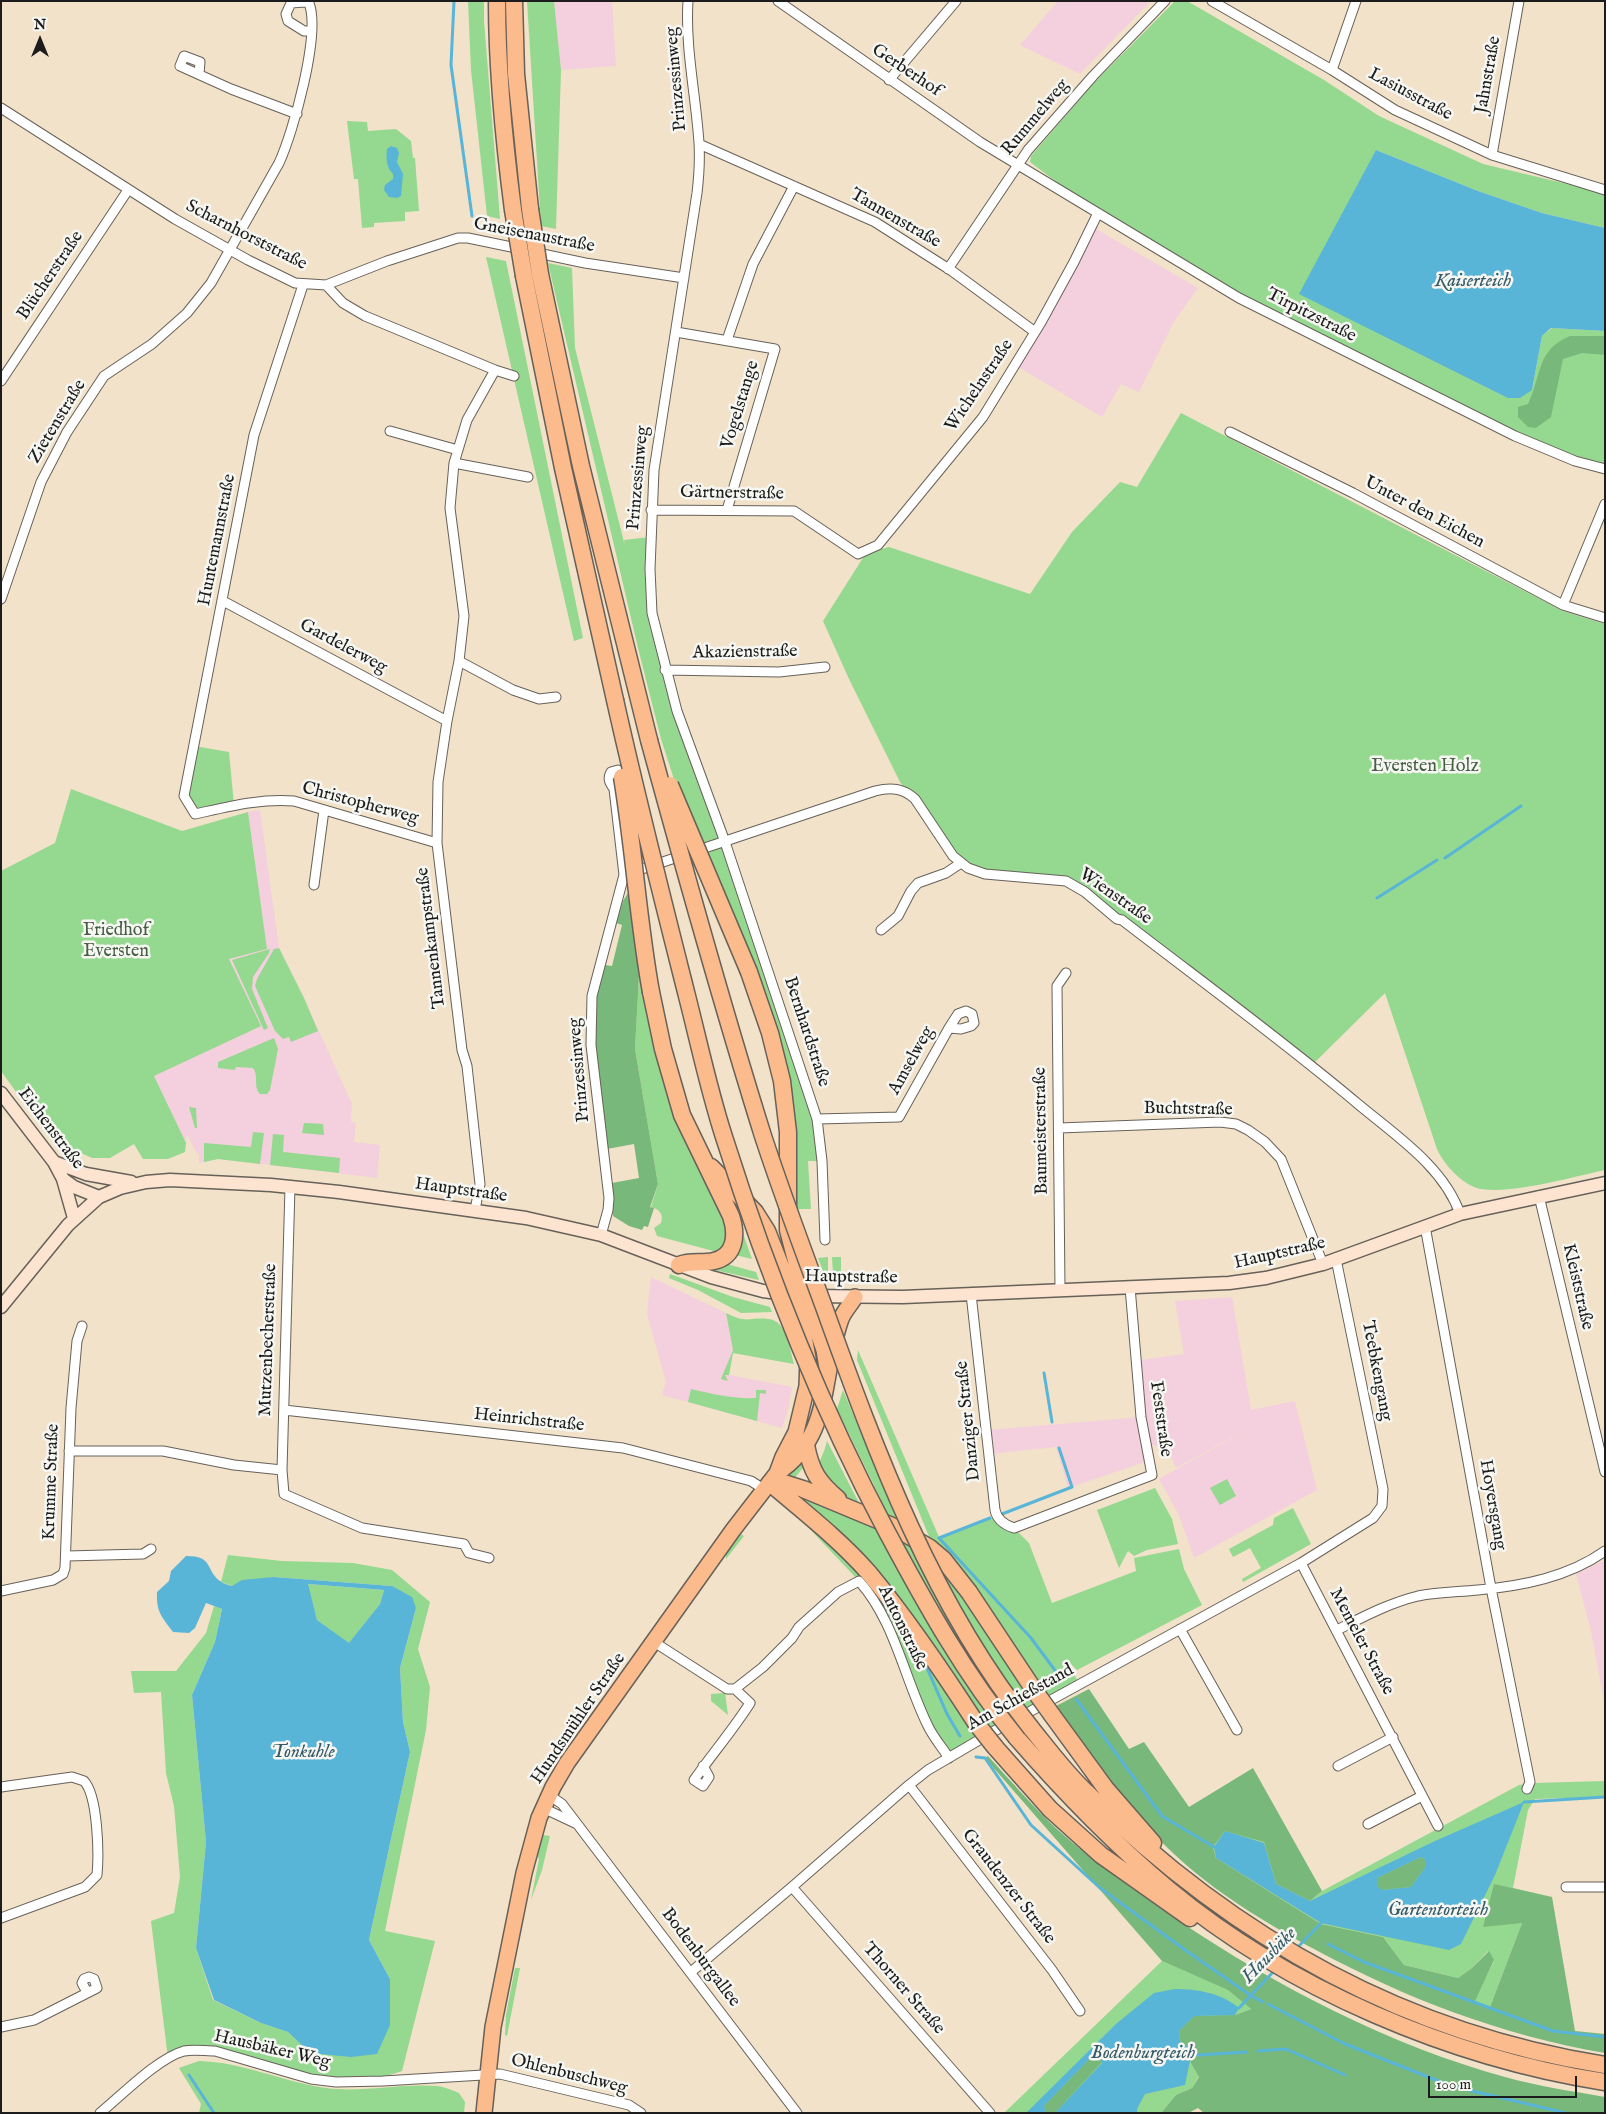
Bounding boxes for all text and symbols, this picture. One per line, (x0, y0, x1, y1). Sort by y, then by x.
north arrow (15, 15, 65, 65)
text: N (34, 16, 46, 34)
street label: Prinzessinweg (662, 26, 692, 132)
street label: Jahnstraße (1472, 35, 1506, 115)
street label: Gerberhof (867, 40, 945, 102)
street label: Lasiusstraße (1364, 64, 1456, 126)
street label: Rummelweg (998, 75, 1074, 161)
street label: Tannenstraße (846, 184, 944, 254)
street label: Scharnhorststraße (182, 196, 310, 276)
street label: Gneisenaustraße (472, 214, 596, 258)
street label: Blücherstraße (13, 227, 89, 325)
water label: Kaiserteich (1435, 271, 1511, 293)
street label: Tirpitzstraße (1262, 284, 1360, 348)
street label: Wichelnstraße (941, 336, 1019, 436)
street label: Vogelstange (717, 358, 765, 452)
street label: Zietenstraße (25, 376, 91, 468)
street label: Prinzessinweg (624, 425, 654, 531)
street label: Huntemannstraße (195, 472, 241, 608)
street label: Unter den Eichen (1360, 472, 1488, 554)
street label: Gärtnerstraße (680, 482, 784, 506)
street label: Gardelerweg (296, 615, 390, 679)
street label: Akazienstraße (692, 641, 798, 665)
park label: Eversten Holz (1371, 756, 1479, 778)
street label: Christopherweg (299, 778, 421, 830)
street label: Wienstraße (1074, 864, 1156, 930)
street label: Tannenkampstraße (413, 866, 451, 1010)
park label: Friedhof Eversten (83, 920, 149, 962)
street label: Bernhardstraße (778, 974, 834, 1090)
street label: Prinzessinweg (565, 1017, 595, 1123)
street label: Amselweg (884, 1023, 940, 1099)
street label: Baumeisterstraße (1030, 1067, 1054, 1195)
street label: Eichenstraße (12, 1084, 88, 1174)
street label: Buchtstraße (1143, 1098, 1233, 1122)
street label: Hauptstraße (413, 1174, 509, 1208)
street label: Hauptstraße (1232, 1233, 1328, 1275)
street label: Kleiststraße (1557, 1242, 1597, 1332)
street label: Mutzenbecherstraße (256, 1263, 282, 1417)
street label: Hauptstraße (804, 1266, 898, 1290)
street label: Teebkengang (1356, 1319, 1396, 1423)
street label: Danziger Straße (952, 1360, 986, 1482)
street label: Feststraße (1144, 1380, 1176, 1458)
street label: Heinrichstraße (473, 1404, 585, 1438)
street label: Krumme Straße (39, 1424, 65, 1540)
street label: Hoyersgang (1473, 1458, 1511, 1552)
street label: Antonstraße (872, 1582, 932, 1674)
street label: Memeler Straße (1324, 1585, 1398, 1699)
street label: Hundsmühler Straße (527, 1649, 631, 1789)
street label: Am Schießstand (964, 1660, 1078, 1736)
water label: Tonkuhle (271, 1742, 335, 1764)
street label: Graudenzer Straße (956, 1825, 1060, 1949)
water label: Gartentorteich (1388, 1900, 1488, 1922)
street label: Bodenburgallee (656, 1904, 744, 2012)
water label: Hausbäke (1238, 1923, 1302, 1989)
street label: Thorner Straße (857, 1939, 949, 2039)
street label: Hausbäker Weg (212, 2026, 332, 2074)
water label: Bodenburgteich (1091, 2043, 1195, 2065)
street label: Ohlenbuschweg (509, 2050, 629, 2100)
scale bar (1431, 2066, 1580, 2098)
text: 100 m (1436, 2075, 1471, 2094)

